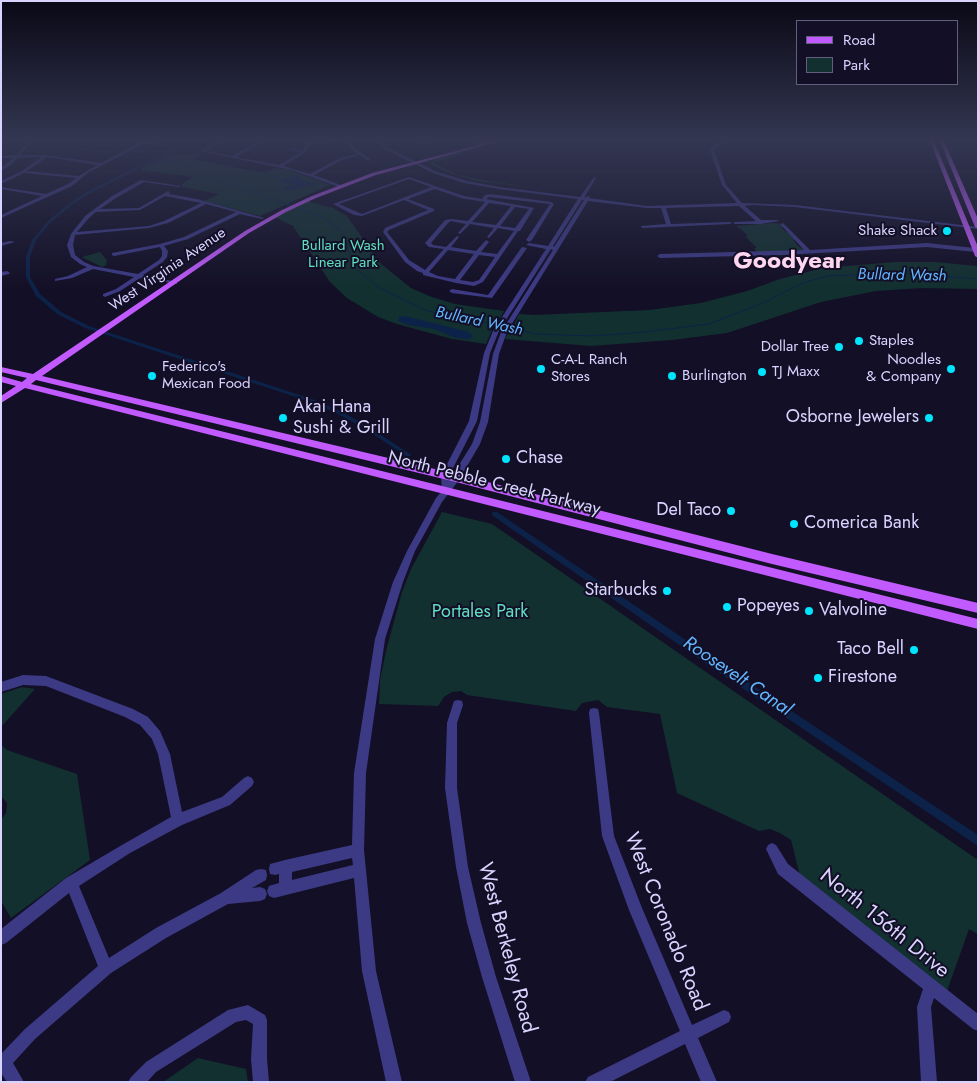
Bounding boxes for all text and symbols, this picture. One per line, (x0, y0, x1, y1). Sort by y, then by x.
legend (796, 20, 959, 85)
text: Road (843, 29, 875, 51)
text: Park (843, 54, 870, 76)
place label: Shake Shack (858, 222, 937, 240)
street label: West Virginia Avenue (106, 224, 230, 316)
marker: Shake Shack (941, 225, 953, 237)
park label: Bullard Wash Linear Park (301, 237, 385, 272)
district label: Goodyear (733, 248, 845, 276)
water label: Bullard Wash (857, 266, 947, 286)
water label: Bullard Wash (434, 303, 524, 341)
place label: Staples (869, 332, 914, 350)
marker: Staples (853, 335, 865, 347)
place label: Dollar Tree (761, 338, 829, 356)
marker: Dollar Tree (833, 341, 845, 353)
place label: C-A-L Ranch Stores (551, 351, 627, 386)
place label: Noodles & Company (866, 351, 941, 386)
place label: Federico's Mexican Food (162, 358, 251, 393)
marker: C-A-L Ranch Stores (535, 363, 547, 375)
place label: TJ Maxx (772, 363, 819, 381)
marker: Noodles & Company (945, 363, 957, 375)
marker: TJ Maxx (756, 366, 768, 378)
place label: Burlington (682, 367, 747, 385)
marker: Federico's Mexican Food (146, 370, 158, 382)
marker: Burlington (666, 370, 678, 382)
place label: Akai Hana Sushi & Grill (293, 397, 390, 439)
place label: Osborne Jewelers (786, 407, 919, 429)
marker: Akai Hana Sushi & Grill (277, 412, 289, 424)
marker: Osborne Jewelers (923, 412, 935, 424)
street label: North Pebble Creek Parkway (386, 447, 602, 521)
place label: Chase (516, 448, 563, 470)
marker: Chase (500, 453, 512, 465)
place label: Del Taco (656, 500, 721, 522)
marker: Del Taco (725, 505, 737, 517)
place label: Comerica Bank (804, 513, 919, 535)
marker: Comerica Bank (788, 518, 800, 530)
place label: Starbucks (584, 580, 657, 602)
marker: Starbucks (661, 585, 673, 597)
place label: Popeyes (737, 596, 800, 618)
place label: Valvoline (819, 600, 887, 622)
marker: Popeyes (721, 601, 733, 613)
park label: Portales Park (432, 602, 528, 624)
marker: Valvoline (803, 605, 815, 617)
water label: Roosevelt Canal (678, 632, 796, 722)
place label: Taco Bell (837, 639, 904, 661)
marker: Taco Bell (908, 644, 920, 656)
place label: Firestone (828, 667, 897, 689)
marker: Firestone (812, 672, 824, 684)
street label: West Coronado Road (618, 829, 712, 1015)
street label: West Berkeley Road (471, 860, 541, 1036)
street label: North 156th Drive (814, 864, 954, 984)

